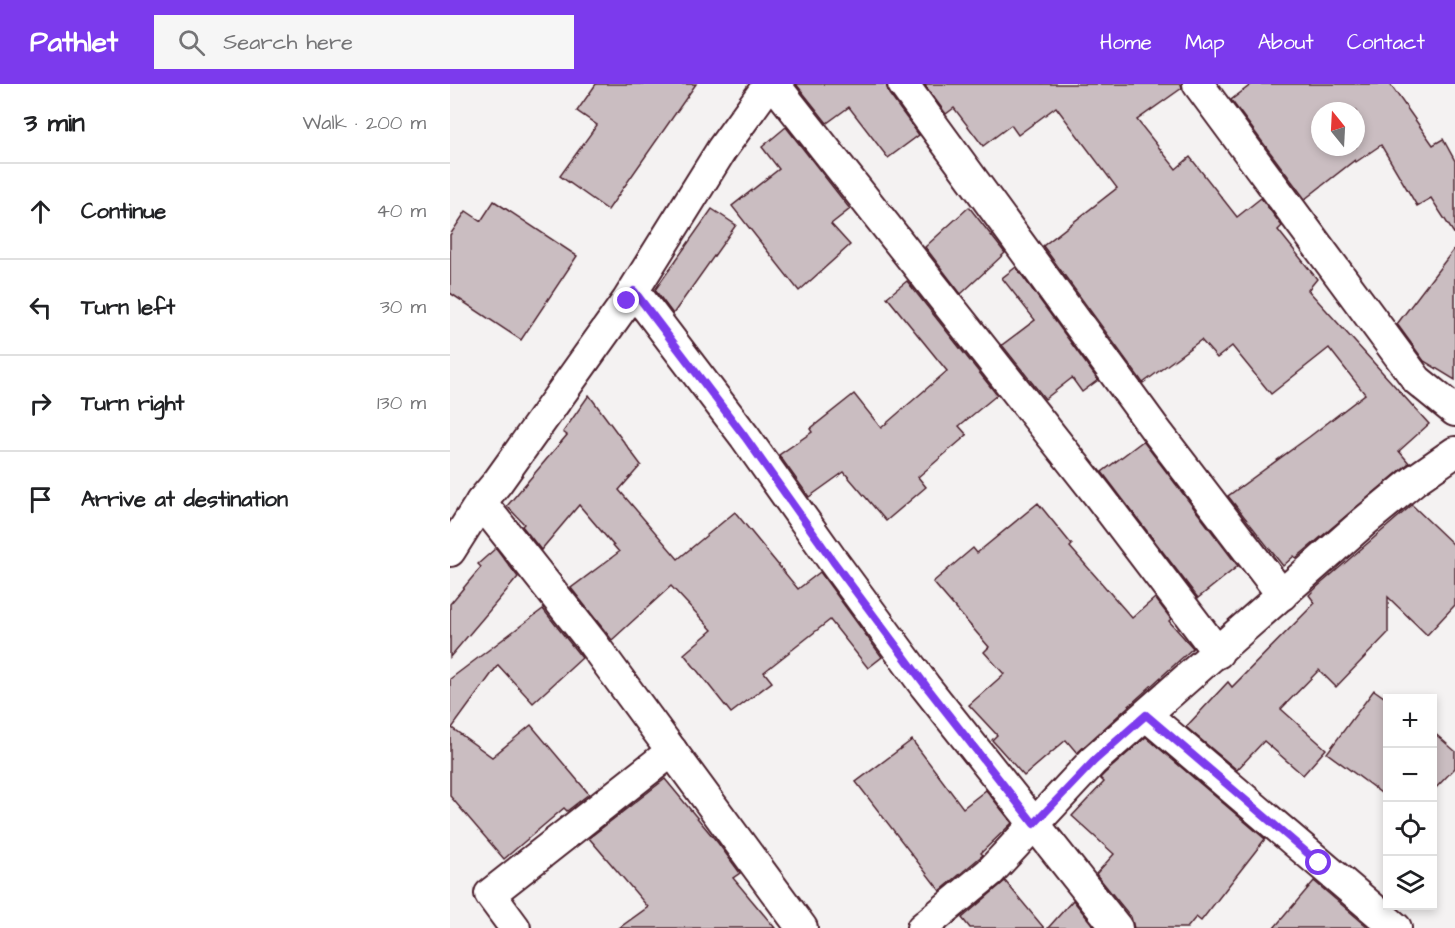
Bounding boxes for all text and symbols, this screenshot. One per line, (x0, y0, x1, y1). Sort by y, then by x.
search box (154, 15, 574, 69)
text: Pathlet (30, 23, 118, 62)
icon: search (175, 26, 208, 59)
text: Search here (223, 27, 353, 58)
text: Home (1100, 28, 1152, 57)
text: Map (1185, 28, 1225, 57)
text: About (1258, 28, 1314, 57)
text: Contact (1347, 28, 1425, 57)
north arrow (1311, 102, 1365, 156)
text: 3 min (24, 105, 85, 141)
text: Walk · 200 m (303, 109, 426, 137)
icon: ahead (24, 195, 57, 228)
text: Continue (81, 196, 166, 227)
text: 40 m (376, 197, 426, 225)
route end (613, 287, 639, 313)
icon: left (24, 291, 57, 324)
text: Turn left (81, 292, 175, 323)
text: 30 m (380, 293, 426, 321)
icon: right (24, 387, 57, 420)
text: Turn right (81, 388, 184, 419)
text: 130 m (377, 389, 426, 417)
icon: arrive (24, 483, 57, 516)
text: Arrive at destination (81, 484, 288, 515)
map controls (1383, 694, 1437, 910)
button: + (1383, 694, 1437, 748)
button: − (1383, 748, 1437, 802)
button: locate (1383, 802, 1437, 856)
route start (1305, 849, 1331, 875)
button: layers (1383, 856, 1437, 910)

